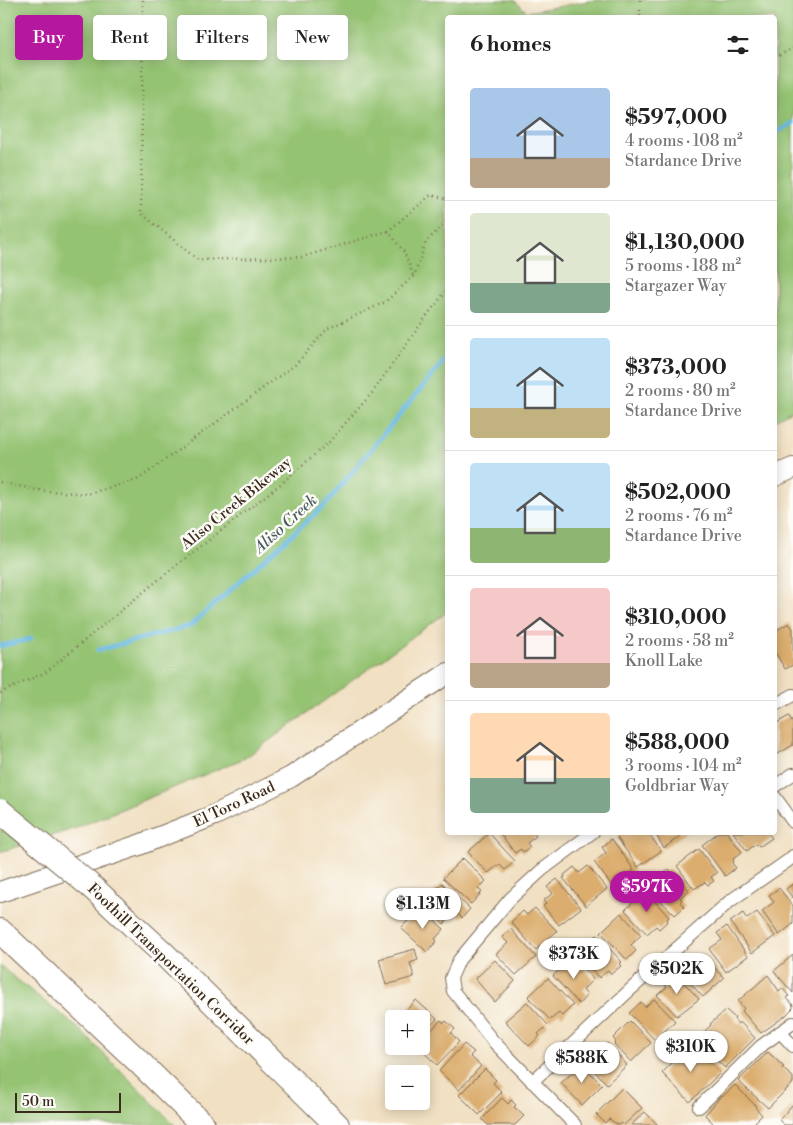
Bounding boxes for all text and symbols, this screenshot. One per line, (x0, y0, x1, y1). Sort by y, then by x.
chip: Buy (15, 15, 83, 60)
chip: Rent (93, 15, 167, 60)
chip: Filters (177, 15, 267, 60)
chip: New (277, 15, 348, 60)
icon: filters (724, 31, 752, 59)
text: 6 homes (470, 32, 551, 58)
text: $597,000 (625, 105, 727, 131)
icon: home (510, 108, 570, 168)
text: 4 rooms · 108 m² (625, 131, 743, 151)
text: Stardance Drive (625, 151, 742, 171)
text: $1,130,000 (625, 230, 745, 256)
icon: home (510, 233, 570, 293)
text: 5 rooms · 188 m² (625, 256, 741, 276)
text: Stargazer Way (625, 276, 727, 296)
text: $373,000 (625, 355, 727, 381)
icon: home (510, 358, 570, 418)
text: 2 rooms · 80 m² (625, 381, 736, 401)
text: Stardance Drive (625, 401, 742, 421)
street label: Aliso Creek Bikeway (177, 453, 295, 553)
text: $502,000 (625, 480, 731, 506)
icon: home (510, 483, 570, 543)
water label: Aliso Creek (250, 490, 320, 556)
text: 2 rooms · 76 m² (625, 506, 733, 526)
text: Stardance Drive (625, 526, 742, 546)
text: $310,000 (625, 605, 727, 631)
icon: home (510, 608, 570, 668)
text: 2 rooms · 58 m² (625, 631, 734, 651)
text: Knoll Lake (625, 651, 703, 671)
text: $588,000 (625, 730, 730, 756)
icon: home (510, 733, 570, 793)
text: 3 rooms · 104 m² (625, 756, 742, 776)
text: Goldbriar Way (625, 776, 729, 796)
street label: El Toro Road (190, 777, 279, 832)
pin: $597K (612, 870, 682, 913)
text: $597K (621, 877, 673, 897)
street label: Foothill Transportation Corridor (83, 879, 258, 1050)
pin: $1.13M (382, 888, 464, 930)
text: $1.13M (396, 894, 450, 914)
pin: $373K (539, 938, 609, 980)
text: $373K (549, 944, 599, 964)
pin: $502K (642, 952, 712, 995)
text: $502K (650, 959, 704, 979)
map controls (385, 1010, 430, 1110)
button: + (385, 1010, 430, 1055)
pin: $310K (656, 1030, 726, 1073)
text: $310K (666, 1037, 716, 1057)
pin: $588K (547, 1042, 617, 1084)
text: $588K (556, 1048, 608, 1068)
button: − (385, 1065, 430, 1110)
scale bar (15, 1090, 121, 1113)
text: 50 m (22, 1093, 54, 1111)

